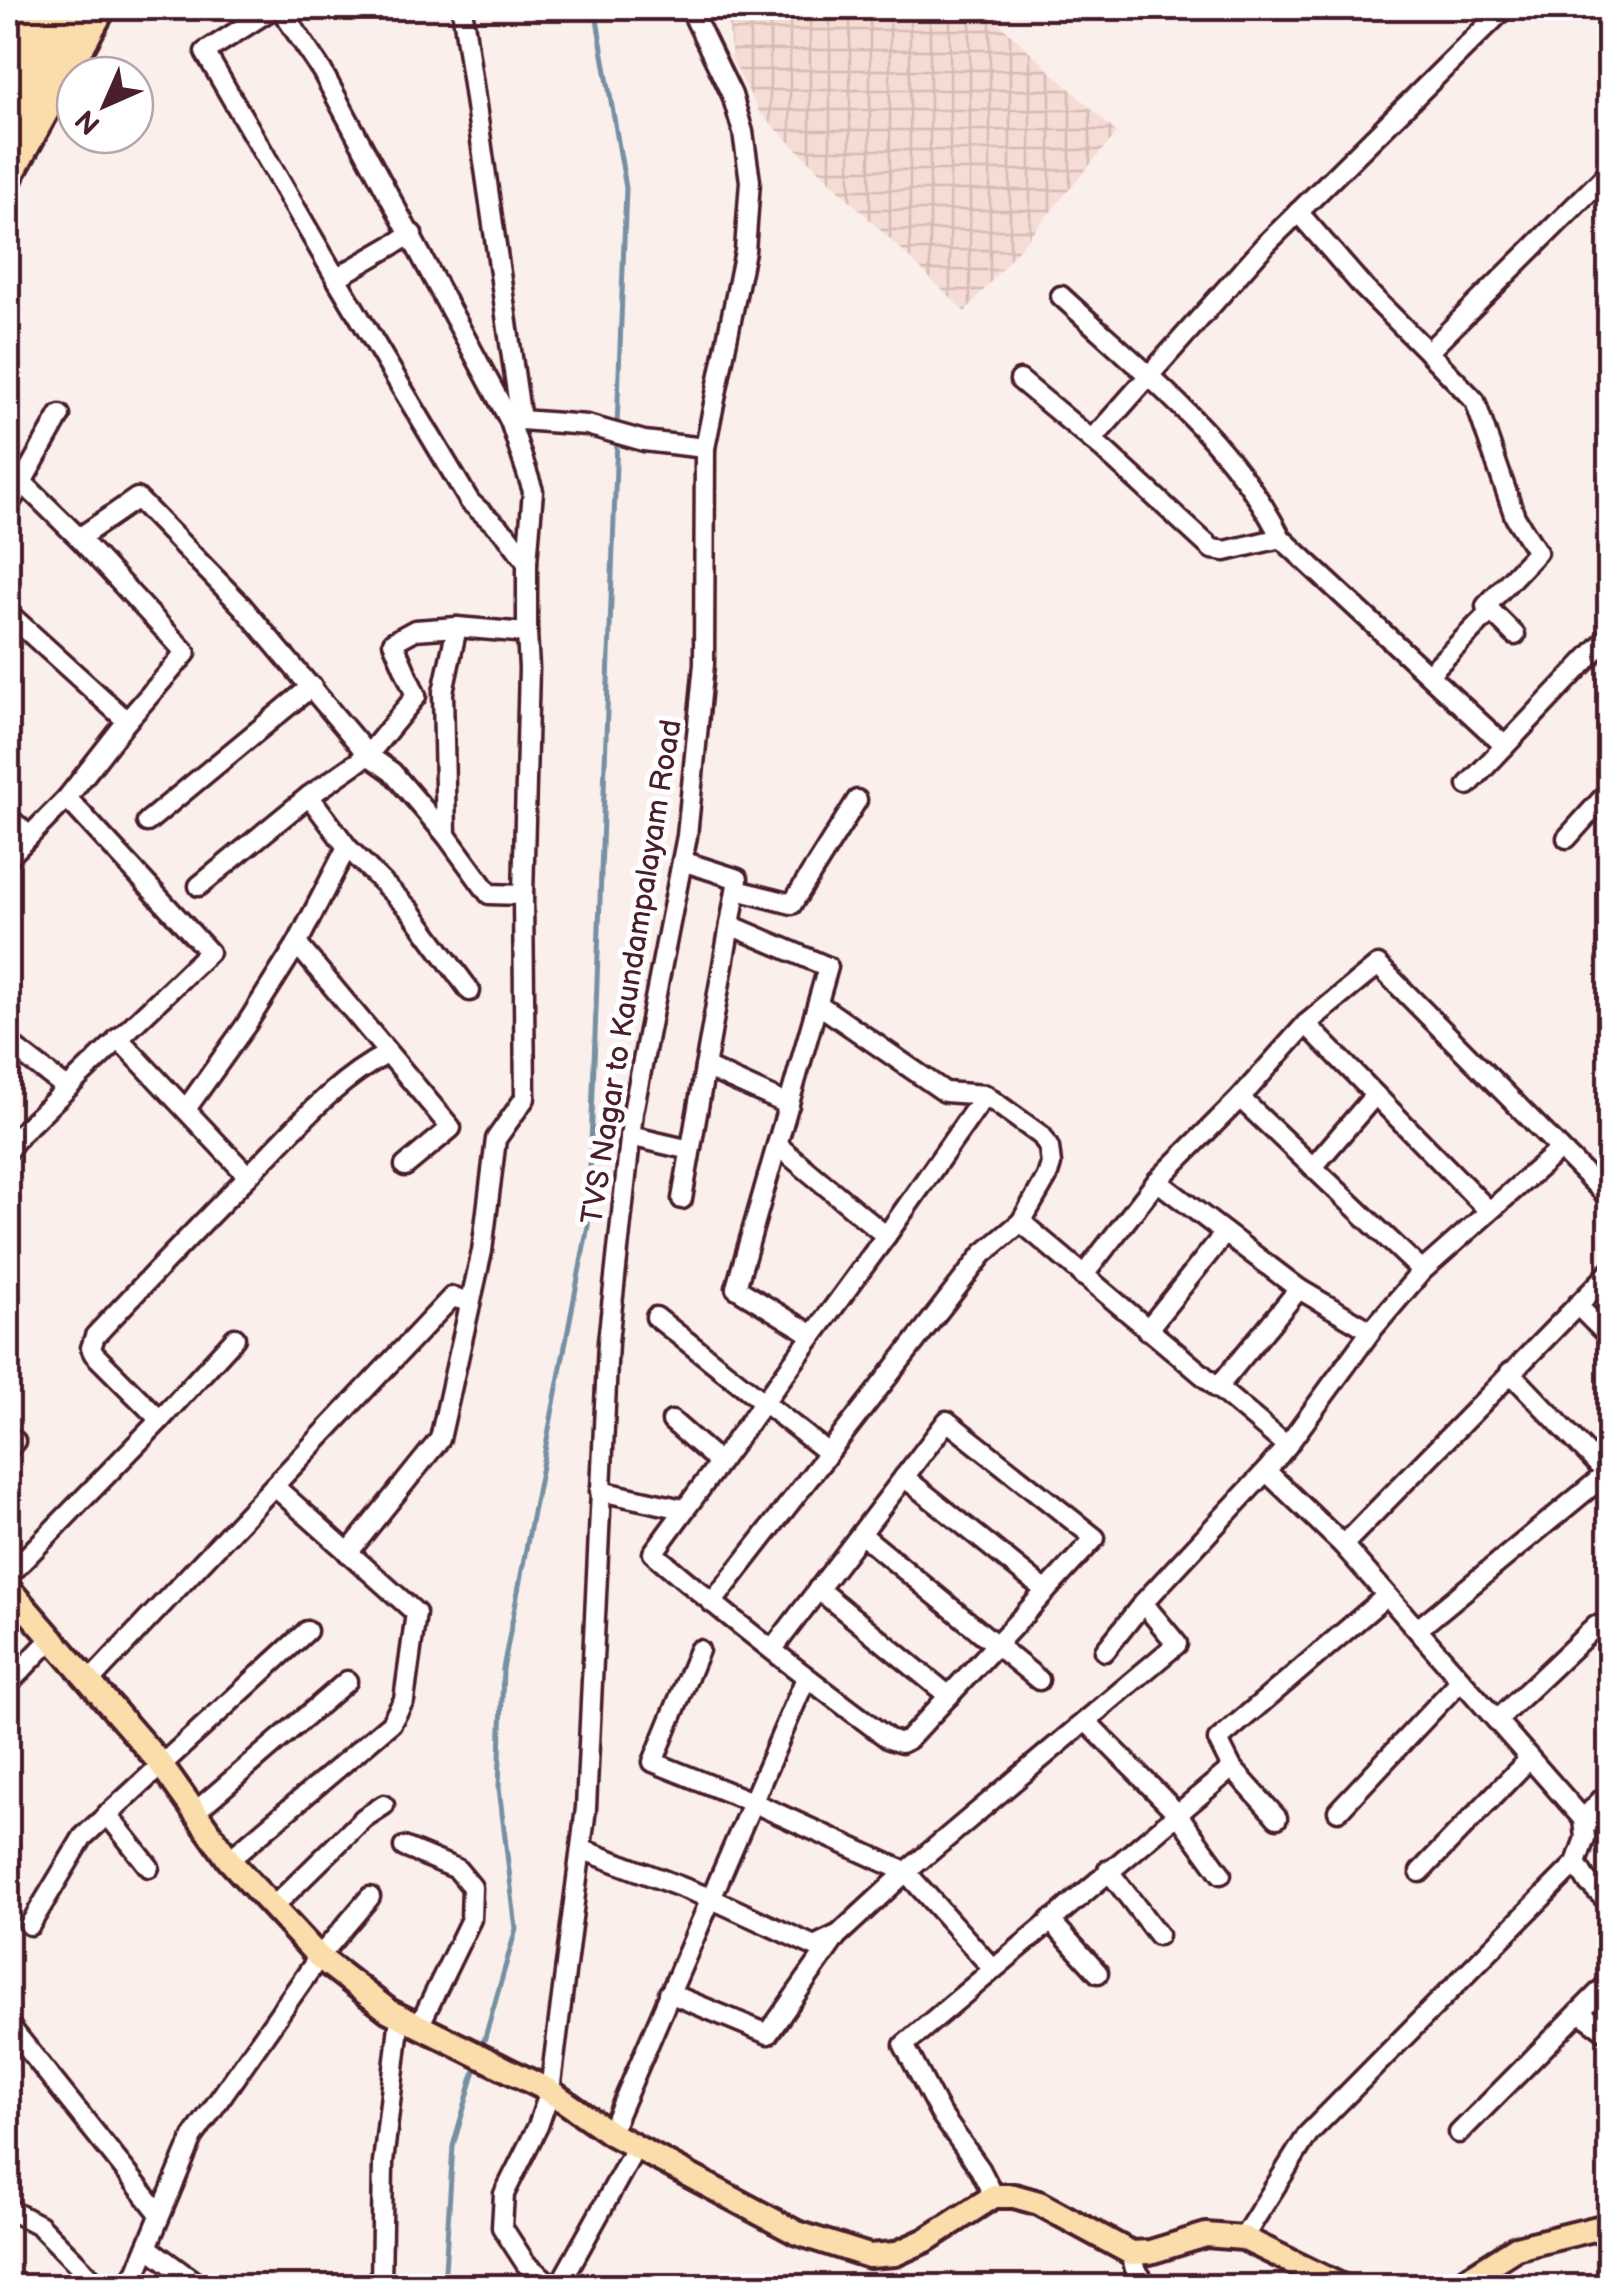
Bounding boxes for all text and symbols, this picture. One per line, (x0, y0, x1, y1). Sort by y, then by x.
north arrow (55, 55, 155, 155)
text: N (69, 103, 107, 141)
street label: TVS Nagar to Kaundampalayam Road (574, 717, 690, 1227)

